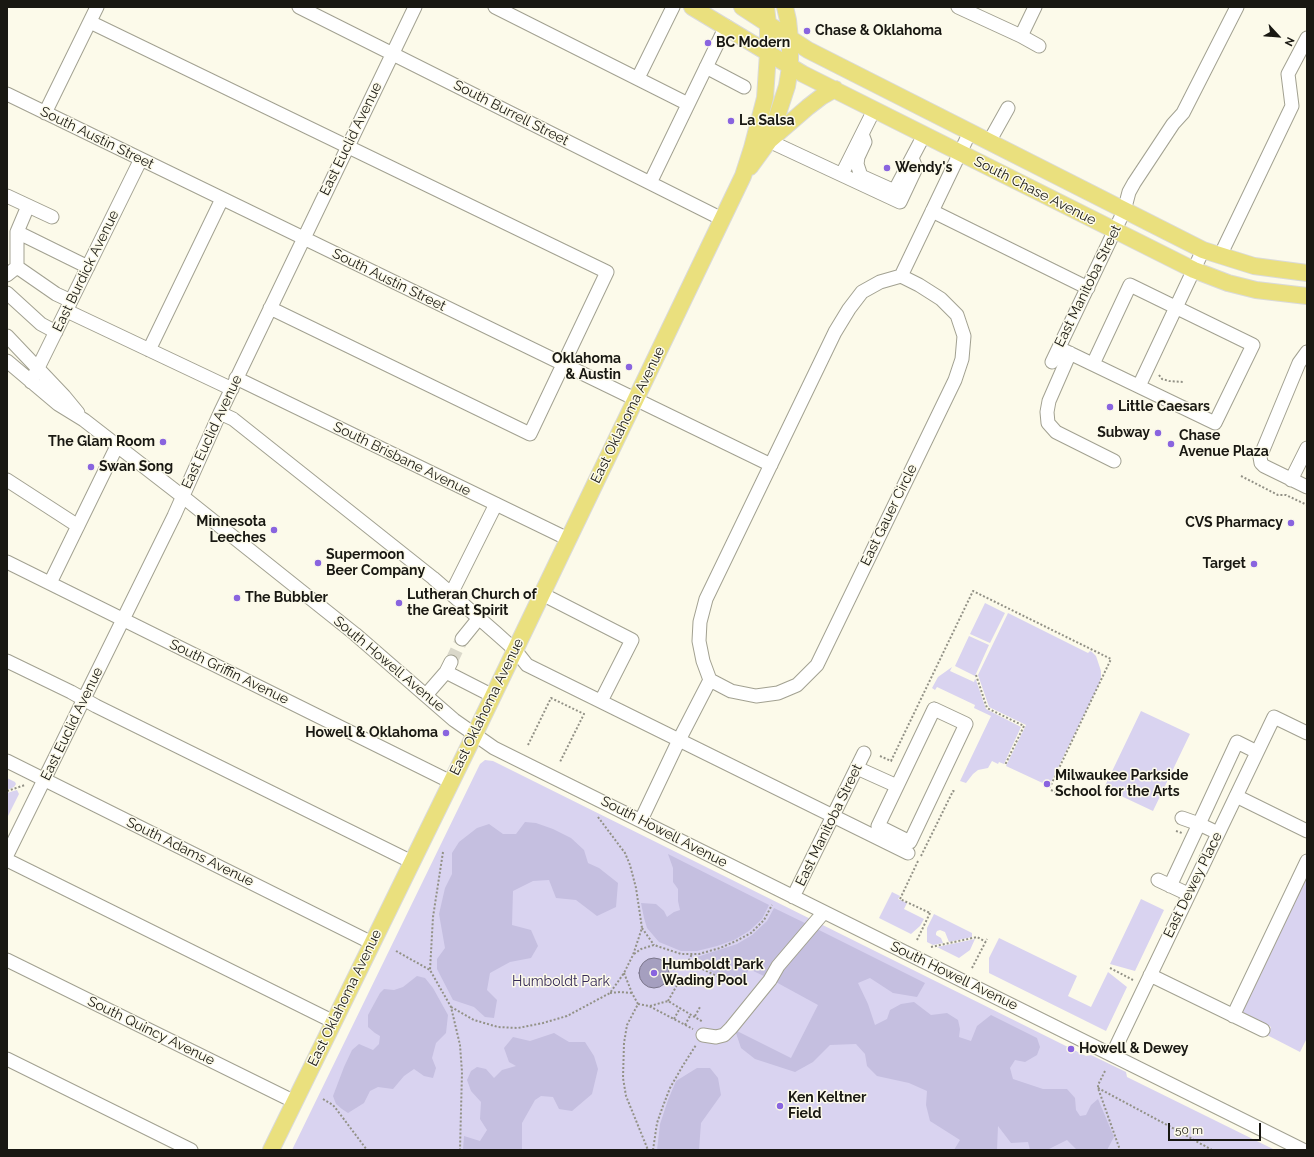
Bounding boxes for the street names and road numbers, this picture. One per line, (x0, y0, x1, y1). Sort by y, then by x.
street label: South Burrell Street (451, 77, 571, 149)
street label: East Euclid Avenue (316, 80, 386, 198)
street label: South Austin Street (37, 103, 157, 173)
street label: South Chase Avenue (971, 153, 1099, 229)
street label: East Burdick Avenue (49, 208, 123, 334)
street label: East Manitoba Street (1051, 222, 1125, 350)
street label: South Austin Street (329, 245, 449, 315)
street label: East Oklahoma Avenue (588, 344, 668, 486)
street label: East Euclid Avenue (178, 372, 246, 492)
street label: South Brisbane Avenue (330, 418, 474, 500)
street label: East Gauer Circle (857, 461, 921, 569)
street label: South Howell Avenue (330, 613, 448, 715)
street label: South Griffin Avenue (167, 636, 291, 708)
street label: East Oklahoma Avenue (447, 636, 527, 778)
street label: East Euclid Avenue (37, 665, 107, 783)
street label: East Manitoba Street (792, 761, 866, 889)
street label: South Howell Avenue (598, 793, 730, 871)
street label: South Adams Avenue (124, 814, 256, 890)
street label: East Dewey Place (1160, 829, 1226, 941)
street label: East Oklahoma Avenue (305, 927, 385, 1069)
street label: South Howell Avenue (888, 938, 1020, 1014)
street label: South Quincy Avenue (85, 993, 217, 1069)

